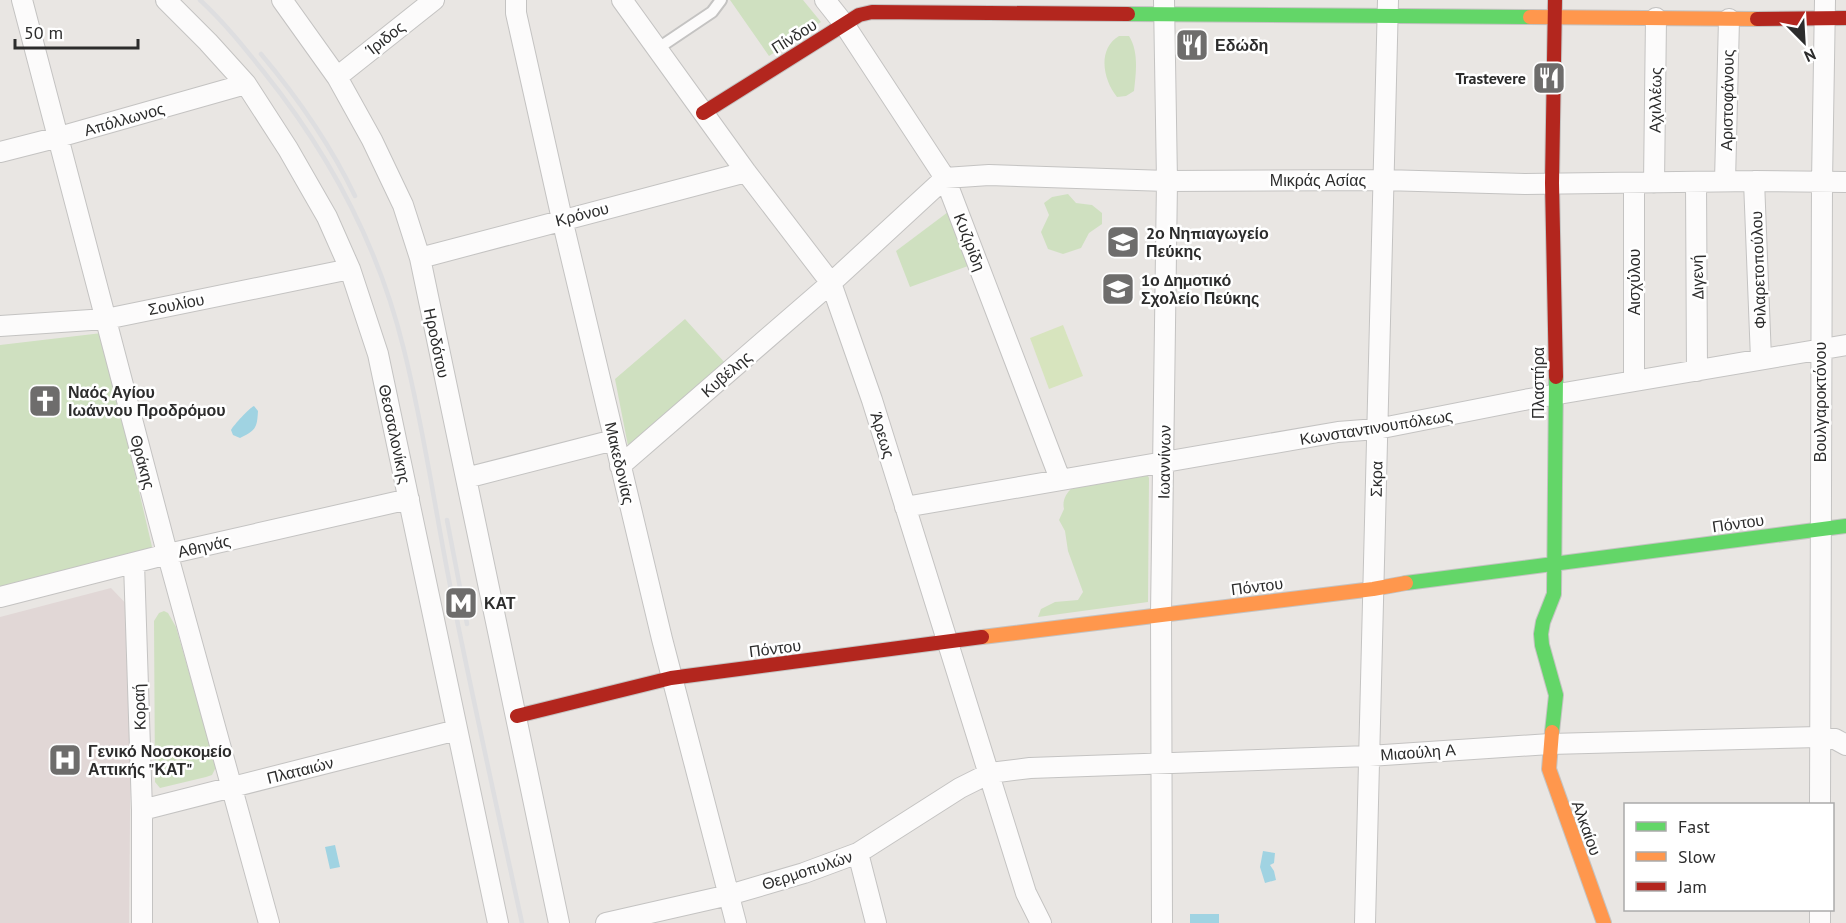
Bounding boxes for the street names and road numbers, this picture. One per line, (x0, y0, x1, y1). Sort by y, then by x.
street label: Πίνδου (768, 14, 820, 58)
street label: Ίριδος (361, 16, 409, 60)
street label: Αριστοφάνους (1716, 49, 1738, 151)
street label: Αχιλλέως (1644, 67, 1666, 133)
street label: Απόλλωνος (81, 98, 167, 140)
street label: Μικράς Ασίας (1270, 170, 1366, 190)
street label: Κρόνου (553, 198, 611, 230)
street label: Κυζιρίδη (950, 210, 990, 274)
street label: Φιλαρετοπούλου (1746, 211, 1770, 329)
street label: Αισχύλου (1624, 249, 1644, 315)
street label: Διγενή (1687, 254, 1707, 300)
street label: Σουλίου (146, 289, 206, 319)
street label: Ηροδότου (420, 306, 454, 380)
street label: Βουλγαροκτόνου (1810, 342, 1830, 462)
street label: Κυβέλης (697, 346, 756, 401)
street label: Πλαστήρα (1528, 347, 1548, 419)
street label: Θεσσαλονίκης (375, 382, 415, 486)
street label: Κωνσταντινουπόλεως (1298, 405, 1454, 449)
street label: Άρεως (867, 410, 900, 461)
street label: Μακεδονίας (601, 420, 639, 506)
street label: Ιωαννίνων (1153, 425, 1175, 499)
street label: Θράκης (126, 433, 160, 492)
street label: Σκρα (1366, 461, 1386, 497)
street label: Πόντου (1711, 509, 1765, 537)
street label: Αθηνάς (176, 530, 233, 562)
street label: Πόντου (1230, 573, 1284, 599)
street label: Πόντου (748, 635, 802, 661)
street label: Κοραή (128, 683, 150, 731)
street label: Μιαούλη Α (1380, 739, 1457, 765)
street label: Πλαταιών (265, 752, 335, 788)
street label: Αλκαίου (1568, 798, 1606, 858)
street label: Θερμοπυλών (759, 846, 855, 894)

